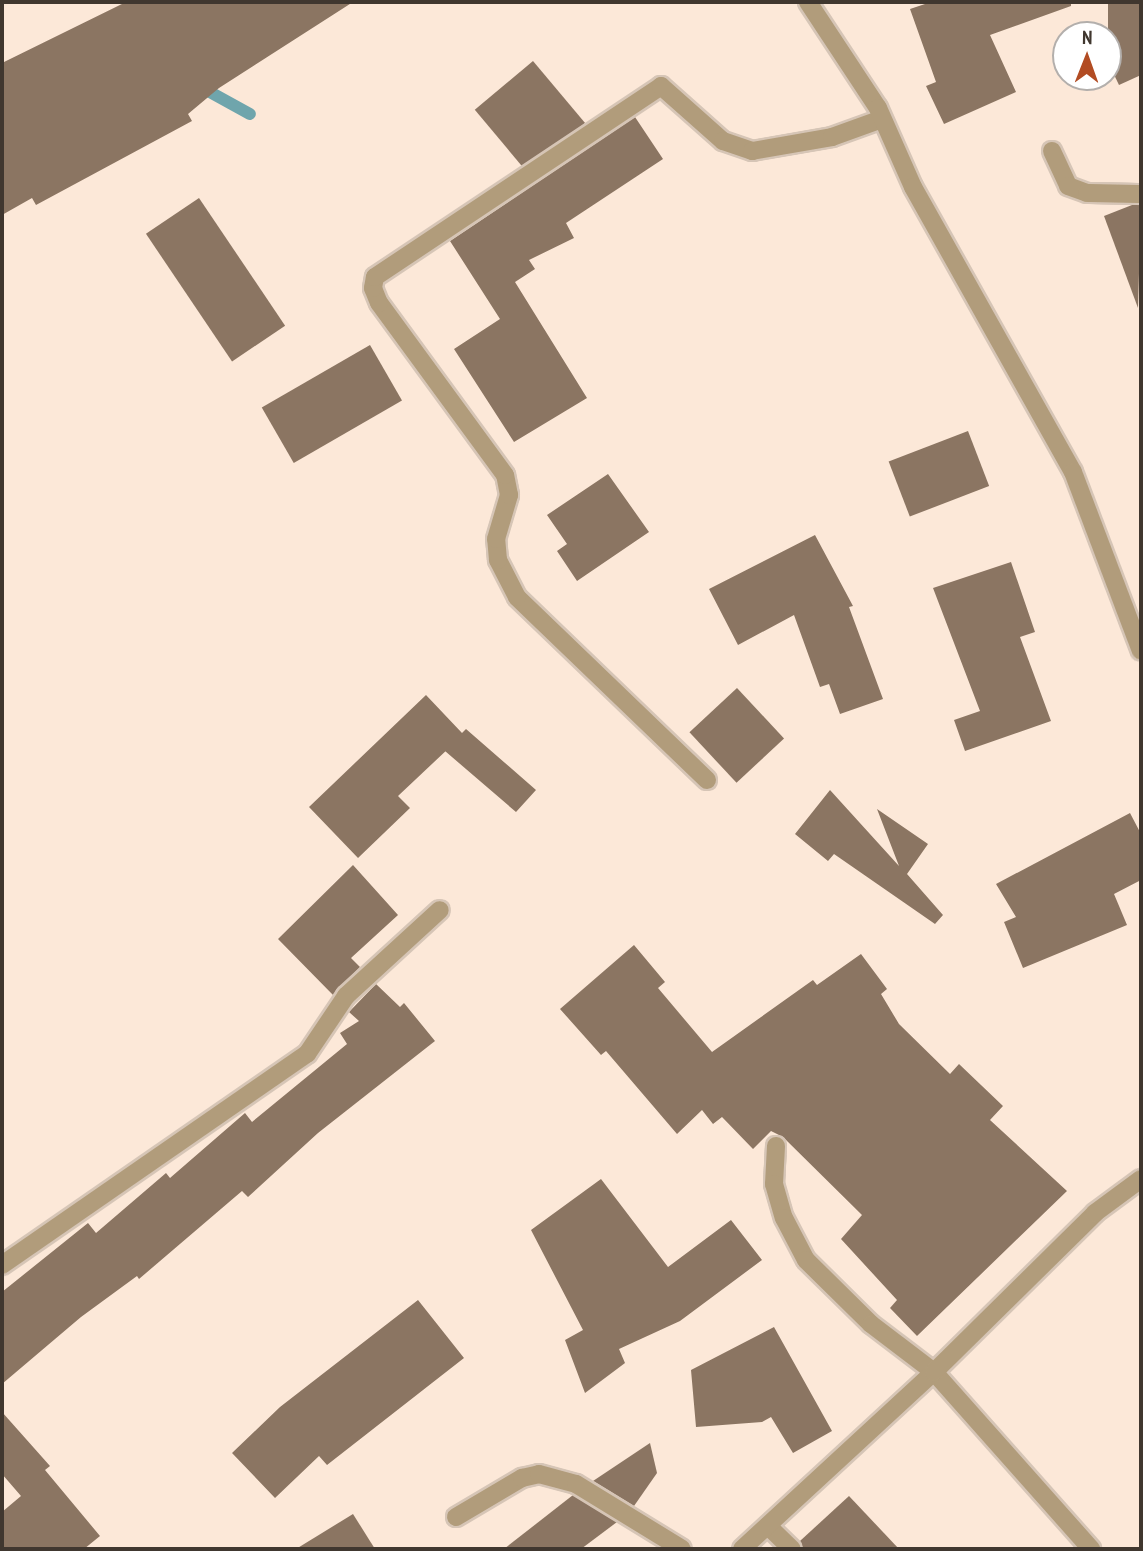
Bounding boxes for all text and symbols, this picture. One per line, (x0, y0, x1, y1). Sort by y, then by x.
north arrow (1052, 21, 1122, 91)
text: N (1082, 25, 1093, 49)

